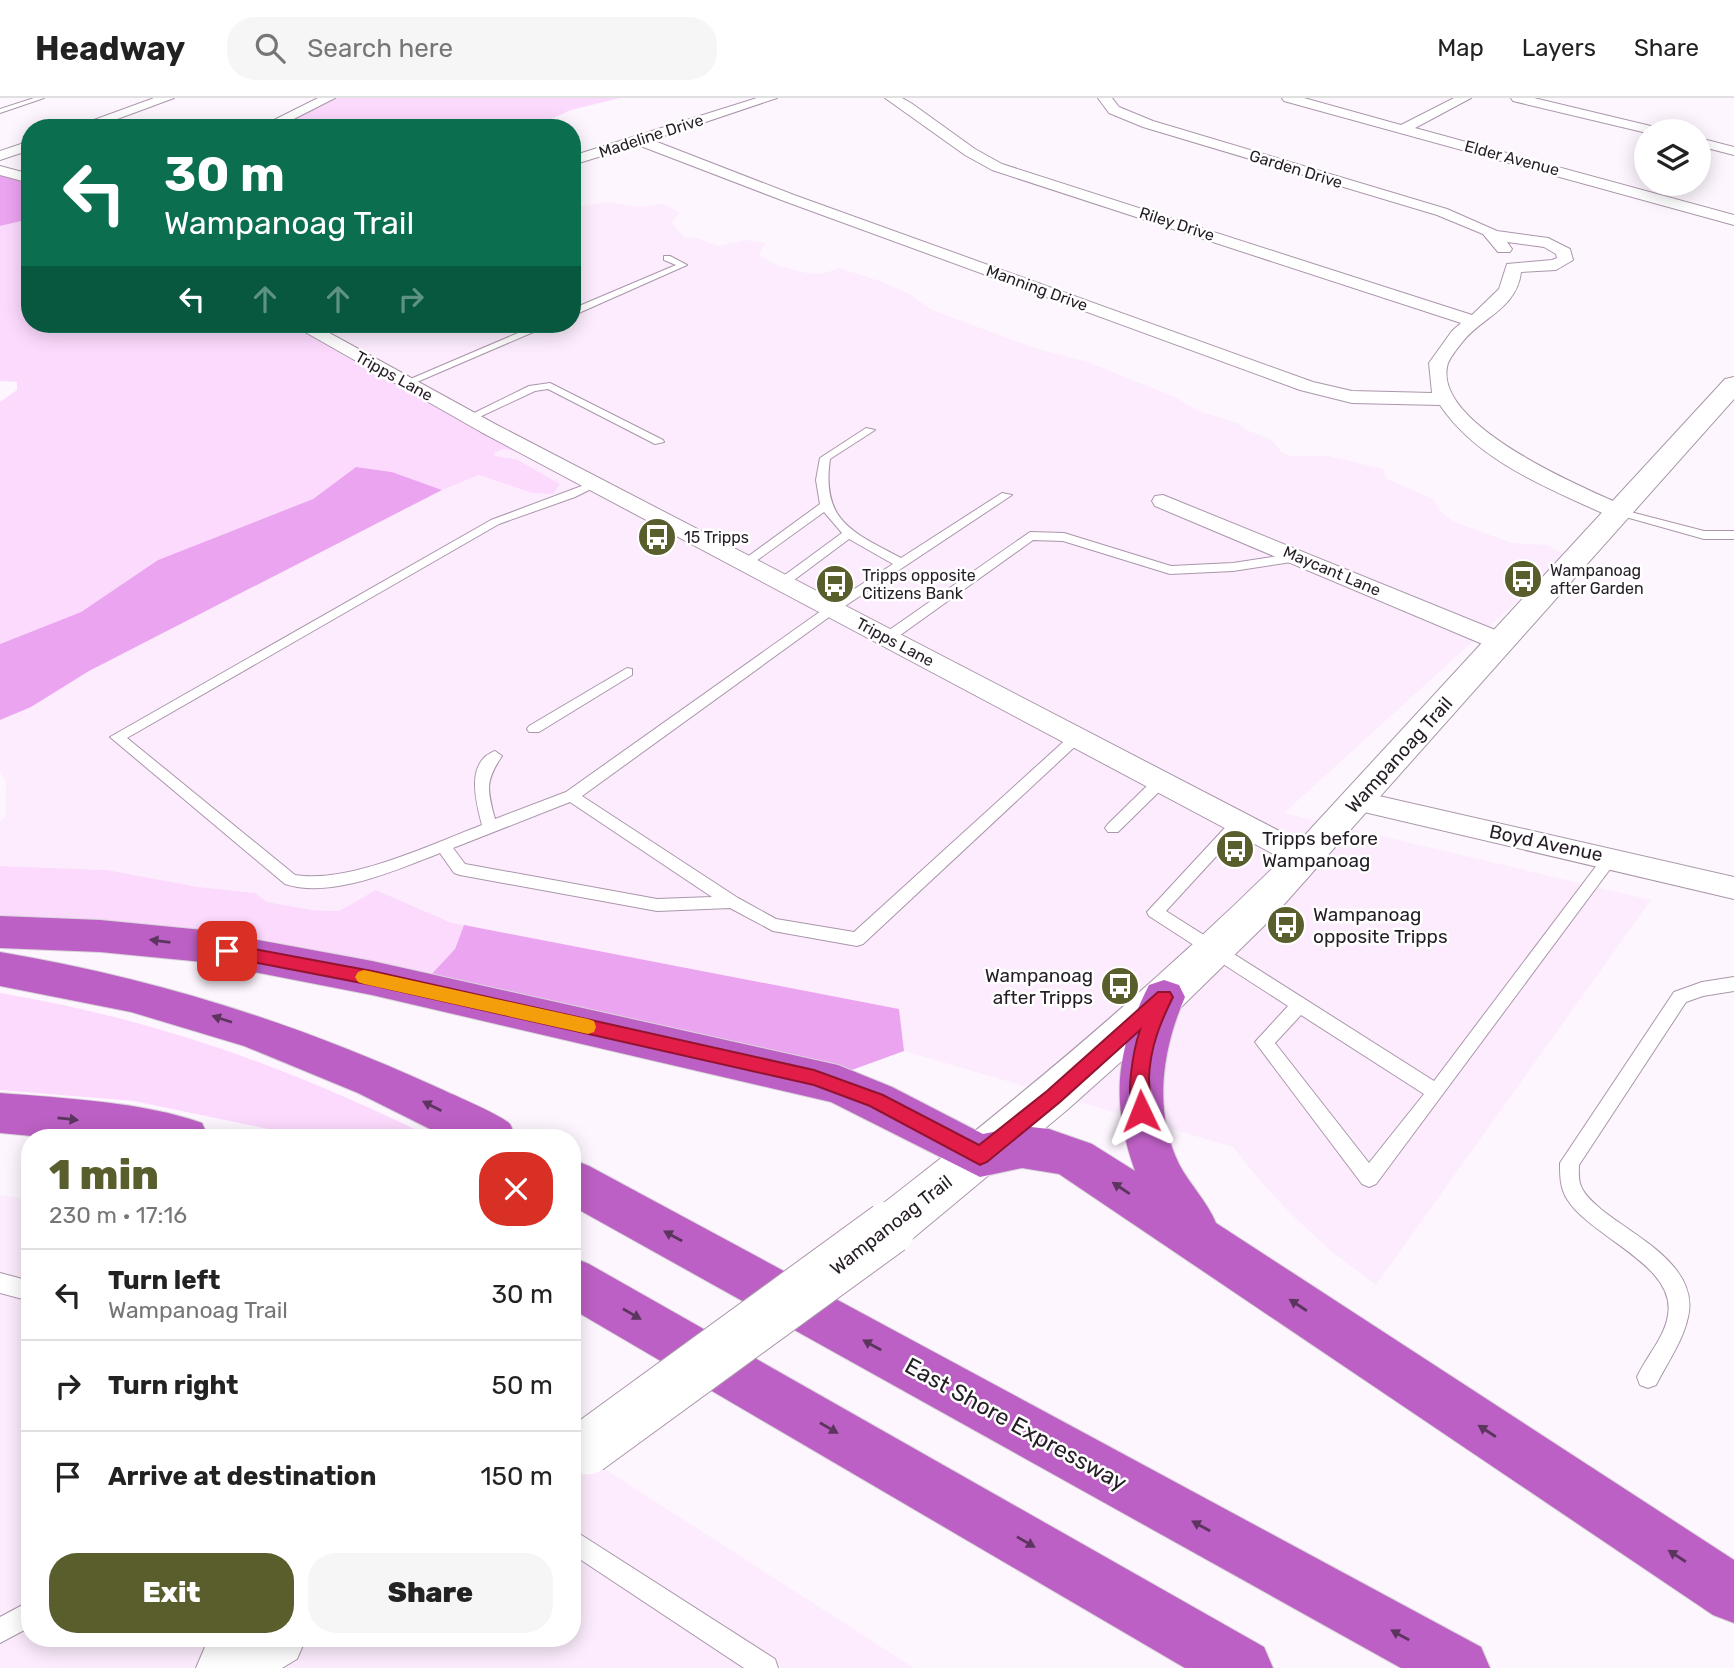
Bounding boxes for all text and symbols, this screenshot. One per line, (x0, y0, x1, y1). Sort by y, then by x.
search box (227, 17, 717, 80)
text: Headway (35, 29, 185, 68)
icon: search (251, 29, 289, 67)
text: Search here (307, 33, 453, 64)
text: Map (1437, 34, 1484, 62)
text: Layers (1522, 34, 1596, 62)
text: Share (1634, 34, 1699, 62)
street label: Madeline Drive (596, 110, 706, 162)
map controls (1634, 119, 1711, 196)
button: layers (1634, 119, 1711, 196)
street label: Elder Avenue (1463, 136, 1561, 180)
text: 30 m (164, 145, 285, 203)
street label: Garden Drive (1247, 146, 1345, 192)
icon: left (49, 147, 140, 238)
street label: Riley Drive (1137, 203, 1217, 245)
text: Wampanoag Trail (164, 204, 414, 242)
street label: Manning Drive (984, 261, 1090, 315)
icon: left (173, 280, 211, 318)
icon: ahead (246, 280, 284, 318)
icon: ahead (319, 280, 357, 318)
icon: right (392, 280, 430, 318)
street label: Tripps Lane (352, 347, 436, 405)
bus stop icon: 15 Tripps (636, 516, 678, 558)
place label: 15 Tripps (684, 528, 749, 547)
street label: Maycant Lane (1281, 542, 1384, 600)
bus stop icon: Wampanoag after Garden (1502, 558, 1544, 600)
place label: Wampanoag after Garden (1550, 561, 1644, 598)
bus stop icon: Tripps opposite Citizens Bank (814, 563, 856, 605)
place label: Tripps opposite Citizens Bank (862, 566, 976, 603)
street label: Tripps Lane (853, 614, 937, 670)
street label: Wampanoag Trail (1341, 692, 1457, 818)
street label: Boyd Avenue (1487, 820, 1605, 866)
place label: Tripps before Wampanoag (1262, 827, 1378, 872)
bus stop icon: Tripps before Wampanoag (1214, 828, 1256, 870)
place label: Wampanoag opposite Tripps (1313, 903, 1448, 948)
bus stop icon: Wampanoag opposite Tripps (1265, 904, 1307, 946)
pin (197, 921, 257, 981)
icon: arrive (208, 932, 246, 970)
one-way arrow (149, 935, 171, 946)
place label: Wampanoag after Tripps (985, 964, 1093, 1009)
bus stop icon: Wampanoag after Tripps (1099, 965, 1141, 1007)
one-way arrow (211, 1014, 232, 1024)
position arrow (1104, 1074, 1178, 1148)
one-way arrow (422, 1100, 442, 1111)
one-way arrow (57, 1113, 79, 1124)
text: 1 min (49, 1150, 159, 1200)
button: close (479, 1152, 553, 1226)
street label: Wampanoag Trail (825, 1170, 957, 1280)
one-way arrow (1111, 1181, 1131, 1194)
text: 230 m · 17:16 (49, 1201, 187, 1229)
one-way arrow (663, 1230, 683, 1242)
text: Turn left (108, 1265, 220, 1296)
icon: left (49, 1276, 87, 1314)
text: 30 m (491, 1279, 553, 1310)
text: Wampanoag Trail (108, 1296, 288, 1324)
one-way arrow (1288, 1299, 1307, 1312)
one-way arrow (622, 1308, 642, 1320)
one-way arrow (863, 1339, 882, 1351)
street label: East Shore Expressway (900, 1351, 1132, 1497)
icon: right (49, 1367, 87, 1405)
text: Turn right (108, 1370, 238, 1401)
text: 50 m (492, 1370, 553, 1401)
one-way arrow (819, 1421, 838, 1434)
one-way arrow (1478, 1424, 1497, 1437)
icon: arrive (49, 1458, 87, 1496)
text: Arrive at destination (108, 1461, 376, 1492)
text: 150 m (480, 1461, 553, 1492)
one-way arrow (1190, 1520, 1210, 1532)
one-way arrow (1016, 1536, 1035, 1548)
one-way arrow (1667, 1550, 1687, 1563)
button: Exit (49, 1553, 294, 1633)
button: Share (308, 1553, 553, 1633)
one-way arrow (1390, 1629, 1410, 1641)

